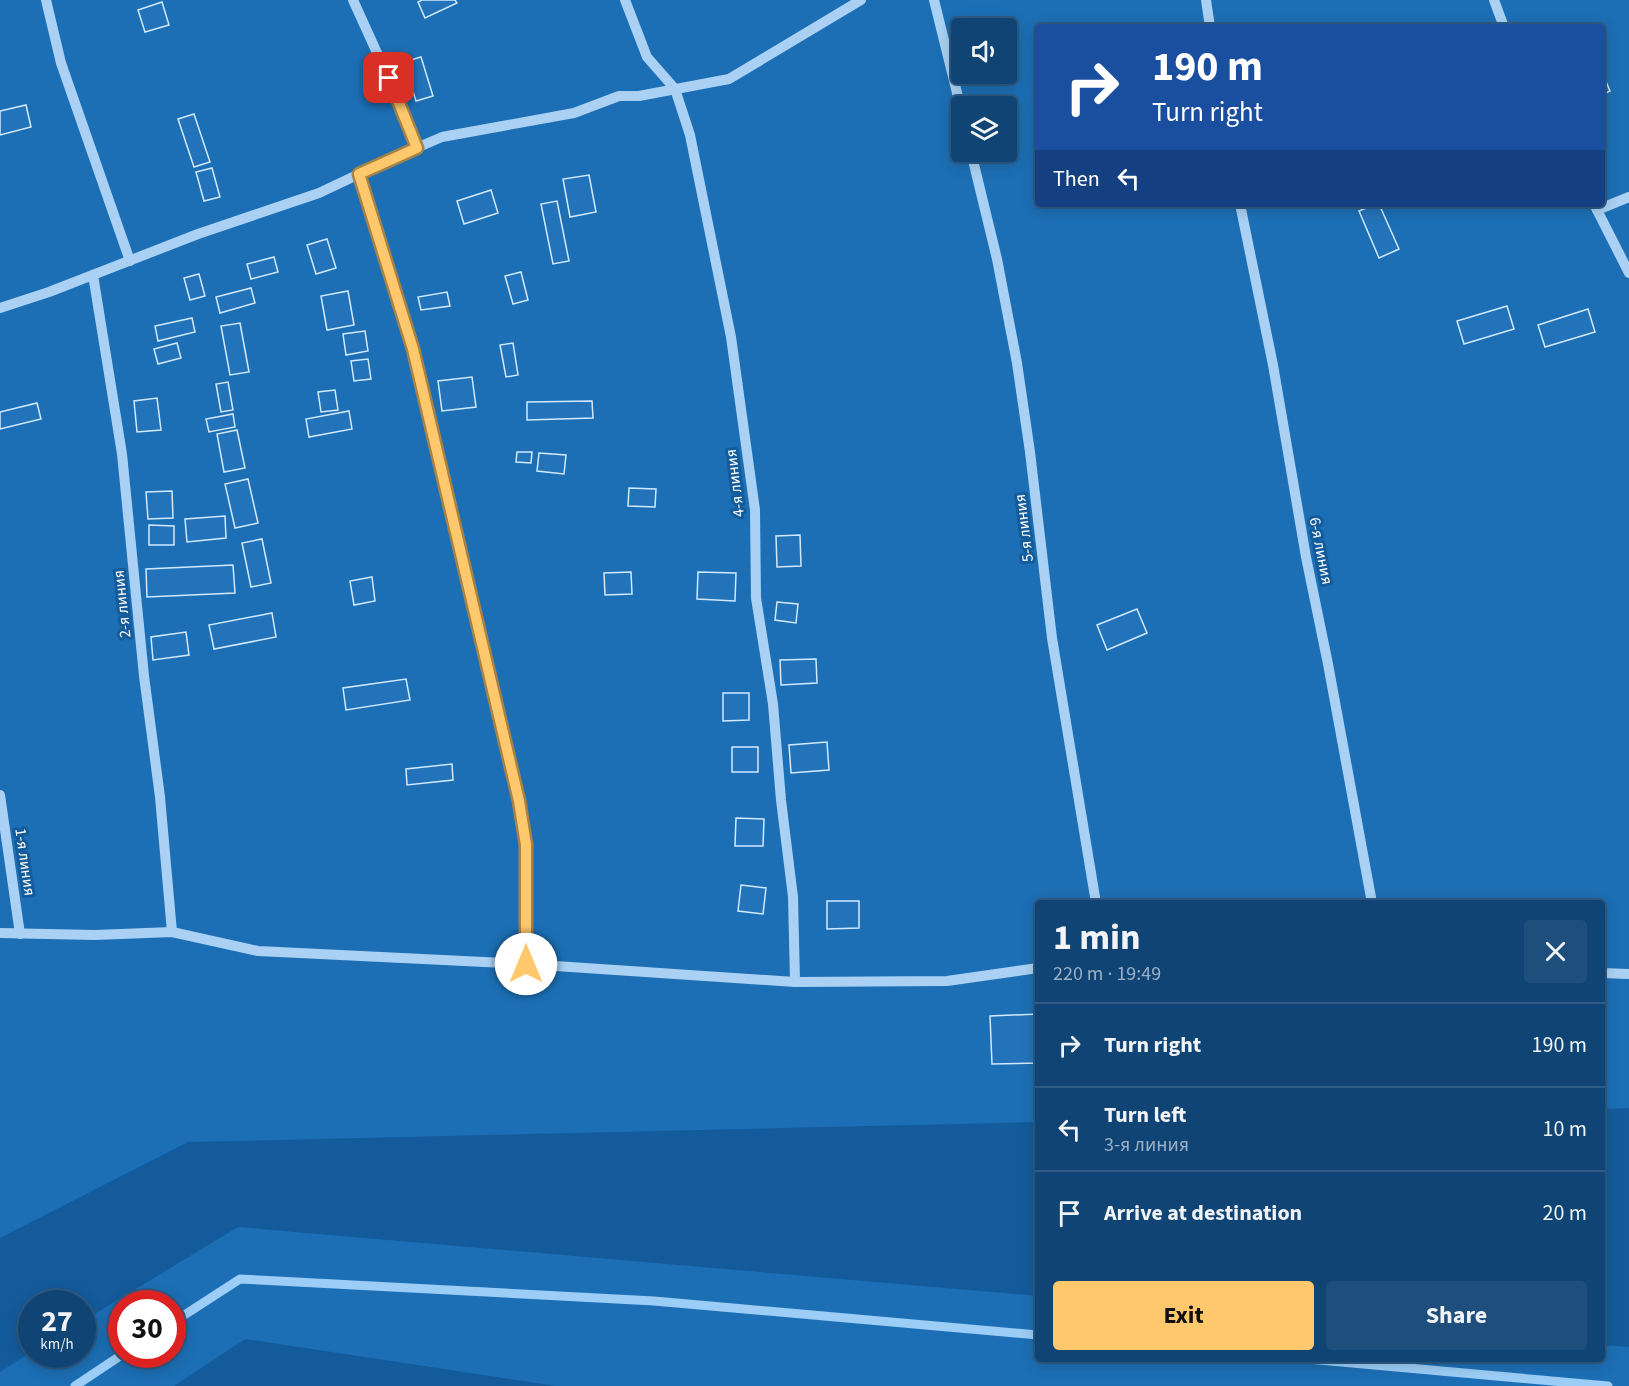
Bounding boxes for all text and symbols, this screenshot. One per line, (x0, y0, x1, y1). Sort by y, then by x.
map controls (951, 18, 1017, 162)
button: sound (951, 18, 1017, 84)
text: 190 m (1152, 37, 1263, 97)
icon: right (1053, 48, 1131, 126)
pin (363, 52, 414, 103)
icon: arrive (372, 61, 405, 94)
text: Turn right (1152, 93, 1263, 132)
button: layers (951, 96, 1017, 162)
icon: left (1112, 162, 1145, 195)
text: Then (1053, 163, 1100, 195)
street label: 4-я линия (720, 448, 750, 518)
street label: 5-я линия (1009, 493, 1039, 563)
street label: 6-я линия (1304, 516, 1338, 586)
street label: 2-я линия (108, 569, 136, 639)
street label: 1-я линия (9, 827, 41, 897)
text: 1 min (1053, 912, 1141, 963)
button: close (1524, 920, 1587, 983)
position arrow (494, 932, 558, 996)
text: 220 m · 19:49 (1053, 960, 1161, 988)
icon: right (1053, 1029, 1086, 1062)
text: Turn right (1104, 1029, 1201, 1061)
text: 190 m (1532, 1029, 1587, 1061)
text: Turn left (1104, 1099, 1186, 1131)
icon: left (1053, 1113, 1086, 1146)
text: 10 m (1542, 1113, 1587, 1145)
text: 3-я линия (1104, 1131, 1189, 1159)
icon: arrive (1053, 1197, 1086, 1230)
text: Arrive at destination (1104, 1197, 1302, 1229)
text: 20 m (1542, 1197, 1587, 1229)
button: Exit (1053, 1281, 1314, 1350)
button: Share (1326, 1281, 1587, 1350)
speed limit sign: 30 (108, 1290, 186, 1368)
text: 27 (41, 1300, 73, 1343)
text: km/h (40, 1334, 74, 1355)

